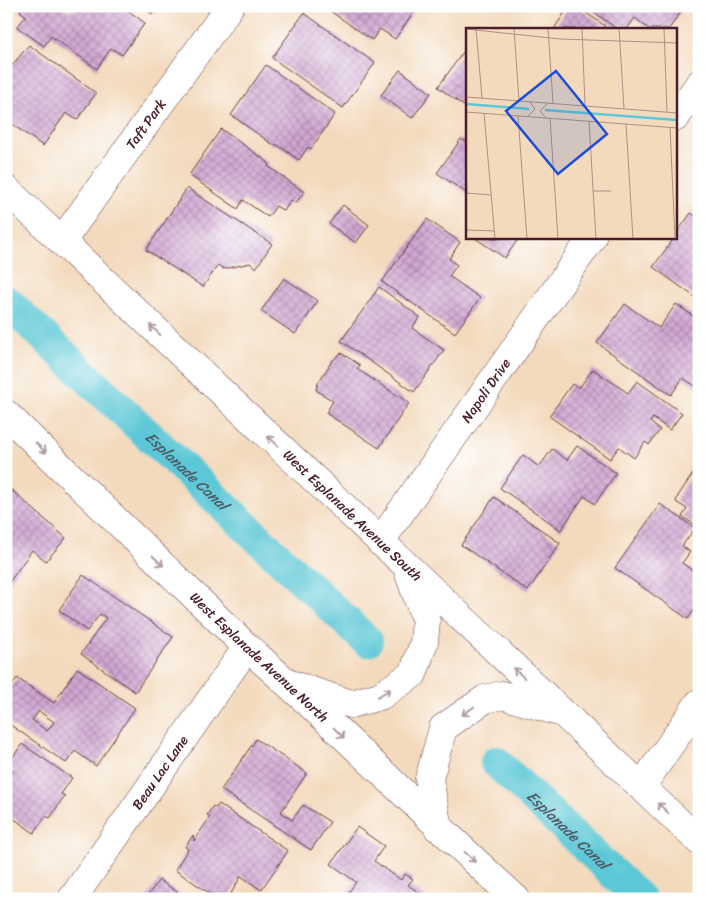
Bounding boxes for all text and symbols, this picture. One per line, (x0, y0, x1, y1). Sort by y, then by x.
inset map (466, 28, 678, 239)
street label: Taft Park (119, 93, 173, 155)
one-way arrow (149, 324, 162, 336)
street label: Napoli Drive (455, 353, 518, 428)
water label: Esplanade Canal (139, 425, 237, 520)
one-way arrow (267, 435, 280, 447)
one-way arrow (35, 441, 47, 453)
street label: West Esplanade Avenue South (277, 443, 428, 588)
one-way arrow (152, 554, 164, 567)
street label: West Esplanade Avenue North (184, 586, 334, 729)
one-way arrow (513, 667, 525, 679)
one-way arrow (376, 687, 390, 697)
one-way arrow (461, 706, 475, 716)
one-way arrow (333, 727, 346, 739)
street label: Beau Lac Lane (125, 730, 195, 815)
water label: Esplanade Canal (520, 784, 618, 879)
one-way arrow (657, 802, 670, 814)
one-way arrow (463, 851, 476, 863)

